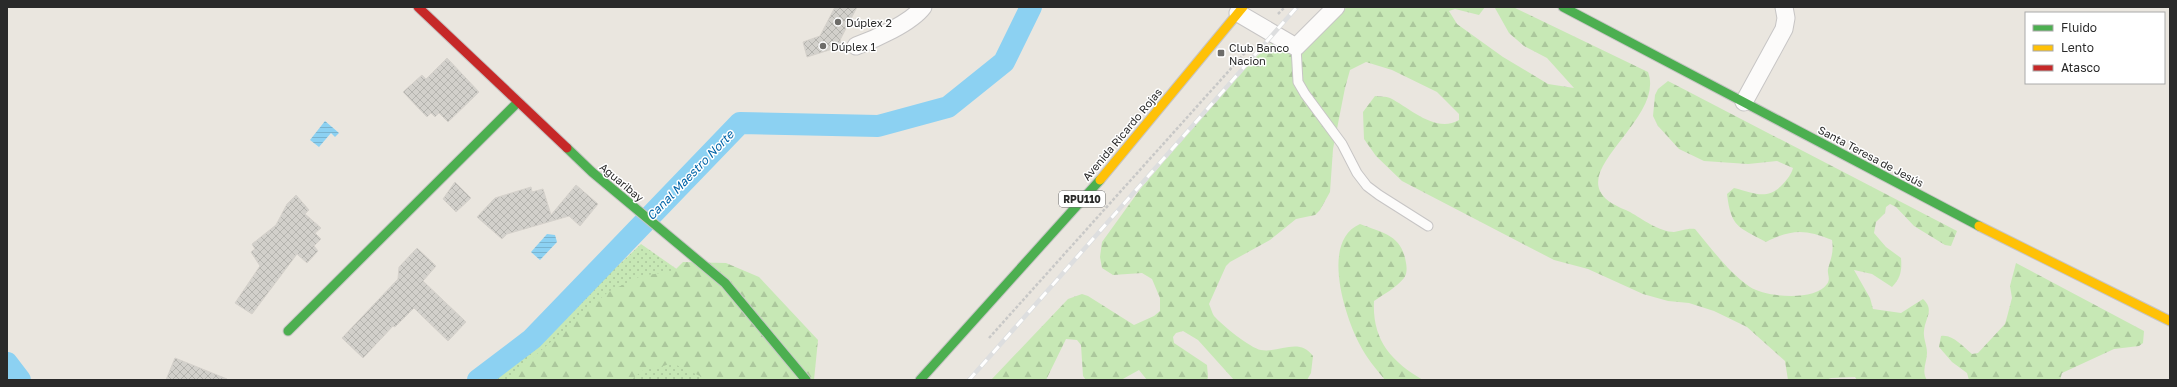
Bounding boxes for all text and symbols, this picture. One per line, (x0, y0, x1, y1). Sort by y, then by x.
legend (2025, 12, 2165, 84)
place label: Dúplex 2 (846, 16, 892, 29)
marker: Dúplex 2 (833, 17, 843, 27)
text: Fluido (2061, 20, 2097, 35)
place label: Dúplex 1 (831, 40, 876, 53)
text: Lento (2061, 40, 2094, 55)
marker: Dúplex 1 (818, 41, 828, 51)
place label: Club Banco Nacion (1229, 41, 1290, 67)
marker: Club Banco Nacion (1216, 48, 1226, 58)
text: Atasco (2061, 60, 2100, 75)
street label: Avenida Ricardo Rojas (1080, 85, 1164, 183)
street label: Santa Teresa de Jesús (1816, 123, 1926, 189)
water label: Canal Maestro Norte (643, 126, 737, 223)
street label: Aguaribay (597, 160, 647, 204)
road number: RPU110 (1059, 191, 1105, 207)

